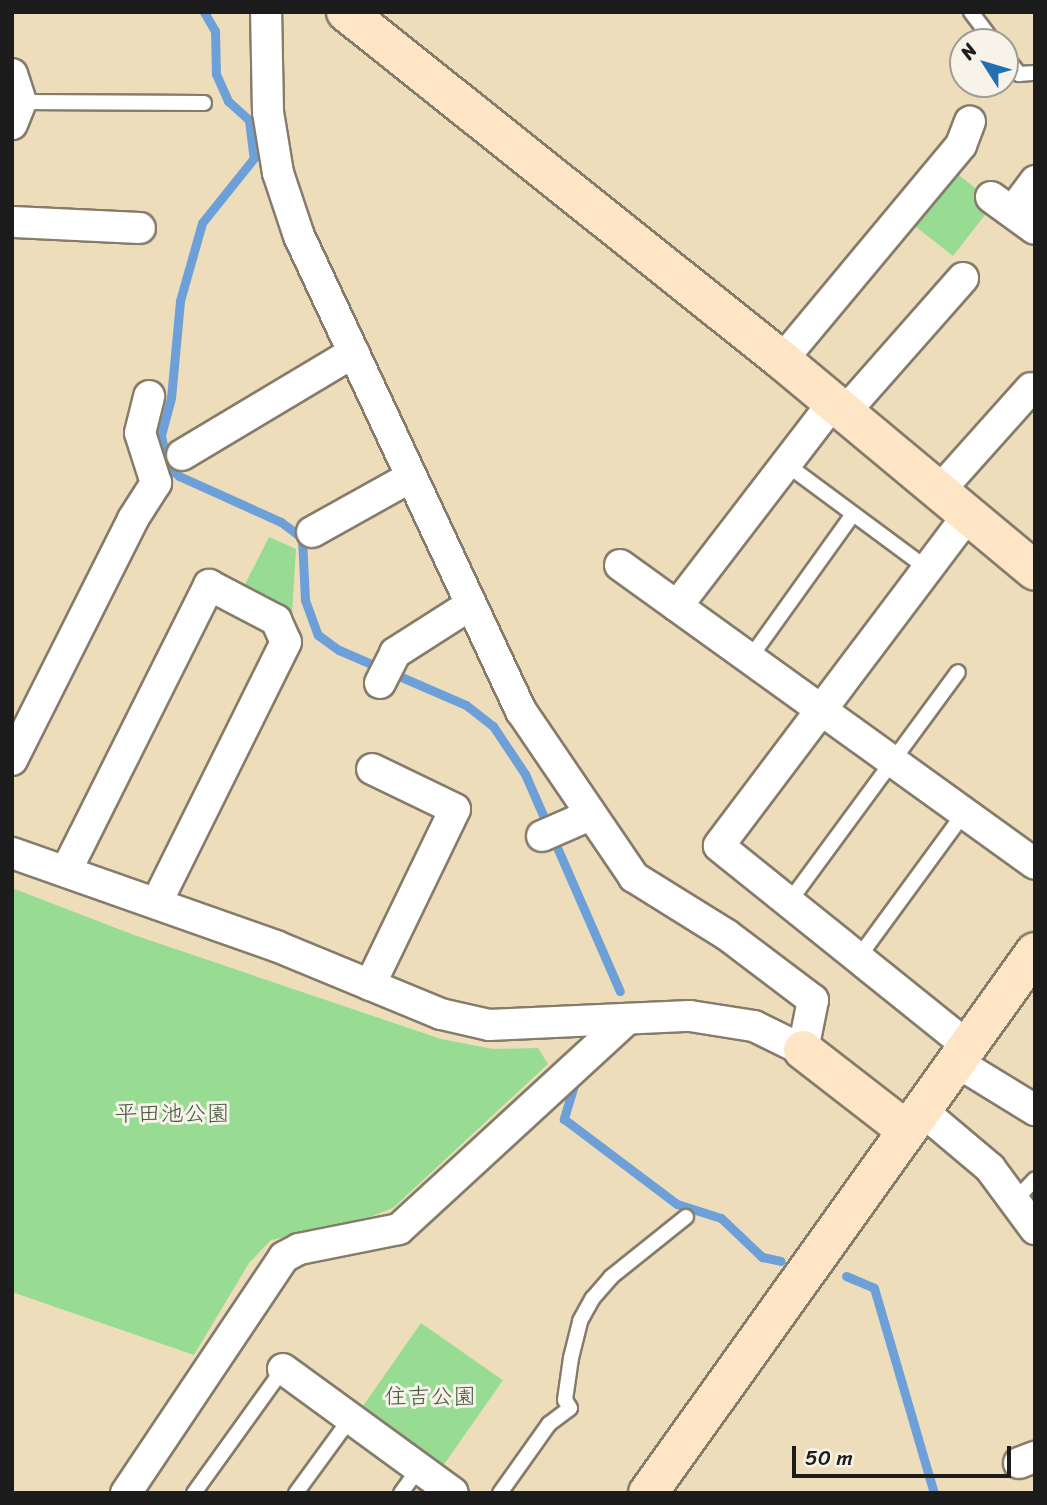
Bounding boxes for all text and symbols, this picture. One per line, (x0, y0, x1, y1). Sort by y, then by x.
north arrow (949, 28, 1019, 98)
text: N (951, 36, 986, 66)
park label: 平田池公園 (115, 1100, 229, 1128)
park label: 住吉公園 (384, 1383, 476, 1411)
scale bar (795, 1432, 1014, 1476)
text: 50 m (805, 1439, 853, 1477)

